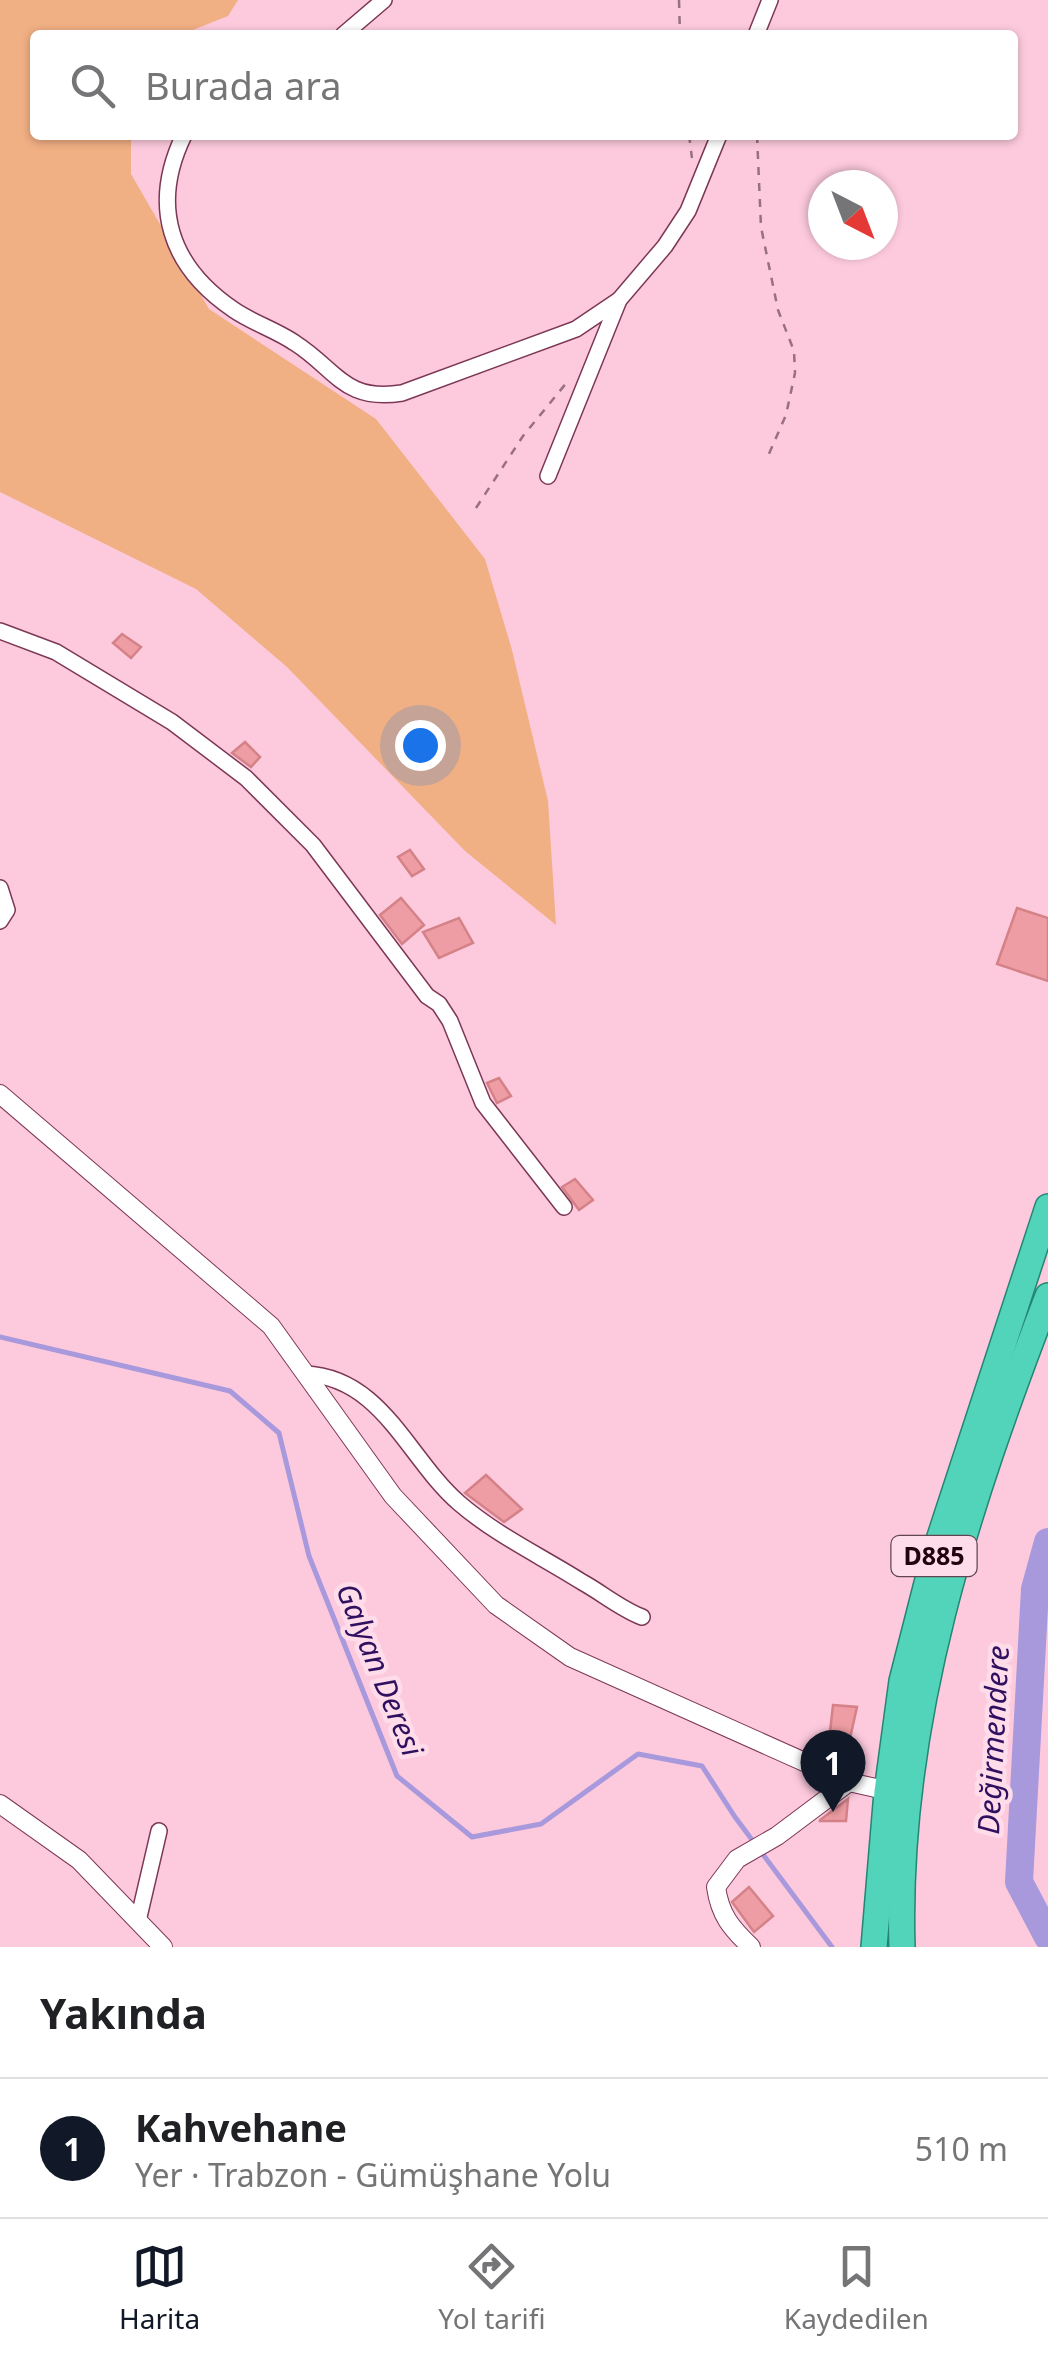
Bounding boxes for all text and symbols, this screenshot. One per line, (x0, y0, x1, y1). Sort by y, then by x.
search box (30, 30, 1018, 140)
icon: search (65, 58, 120, 113)
text: Burada ara (145, 59, 342, 111)
north arrow (808, 170, 898, 260)
your location (395, 720, 446, 771)
road number: D885 (892, 1536, 976, 1576)
water label: Galyan Deresi (327, 1577, 434, 1763)
water label: Değirmendere (967, 1644, 1018, 1836)
pin: 1 (800, 1730, 866, 1812)
text: Yakında (40, 1984, 207, 2041)
text: Kahvehane (135, 2101, 347, 2153)
text: 1 (63, 2127, 82, 2170)
text: 510 m (915, 2127, 1008, 2170)
text: Yer · Trabzon - Gümüşhane Yolu (135, 2153, 611, 2196)
tab: Harita (119, 2239, 200, 2337)
tab: Yol tarifi (438, 2239, 546, 2337)
tab: Kaydedilen (784, 2239, 929, 2337)

